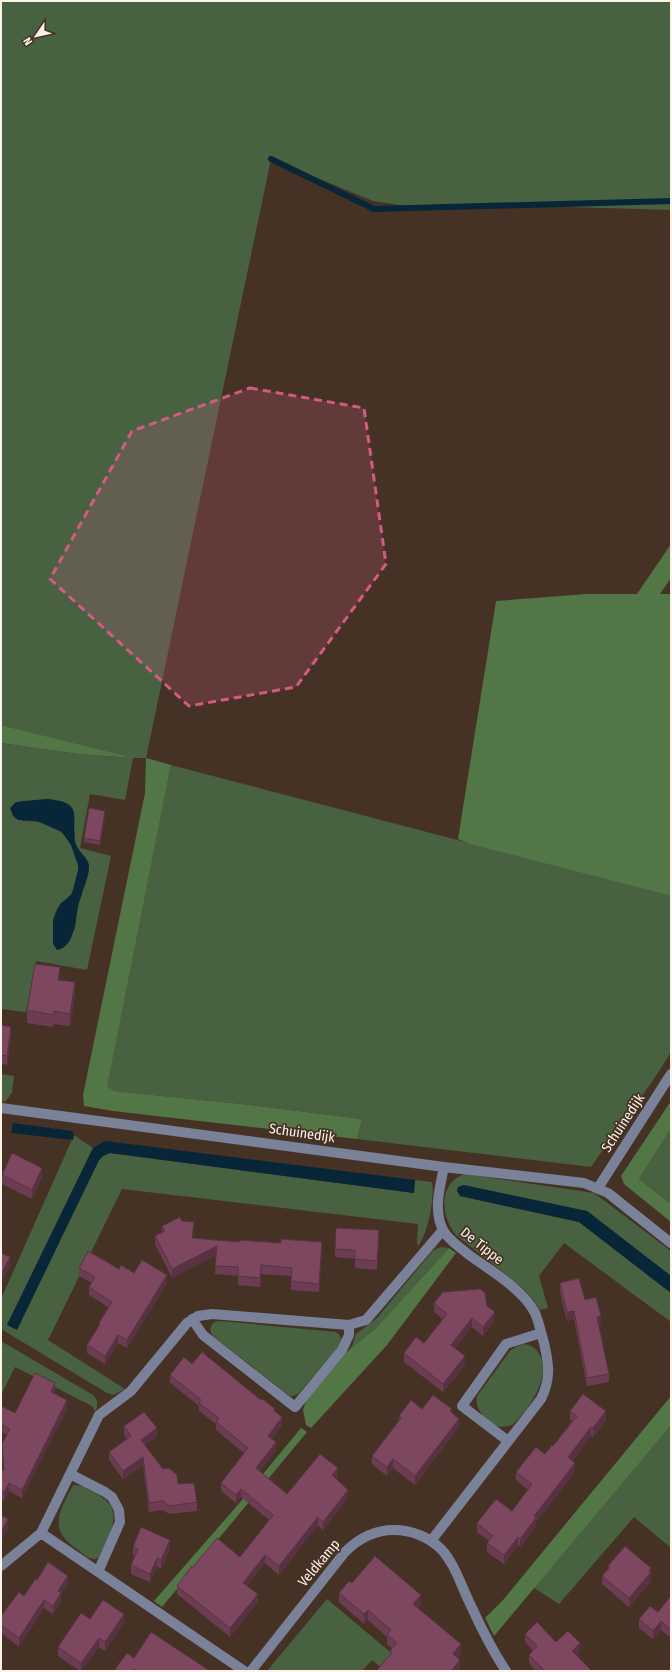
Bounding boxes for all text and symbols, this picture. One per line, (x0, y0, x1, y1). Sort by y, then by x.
north arrow (16, 16, 56, 56)
text: N (21, 35, 35, 48)
street label: Schuinedijk (598, 1090, 649, 1156)
street label: Schuinedijk (268, 1120, 337, 1146)
street label: De Tippe (457, 1224, 507, 1268)
street label: Veldkamp (294, 1536, 344, 1590)

